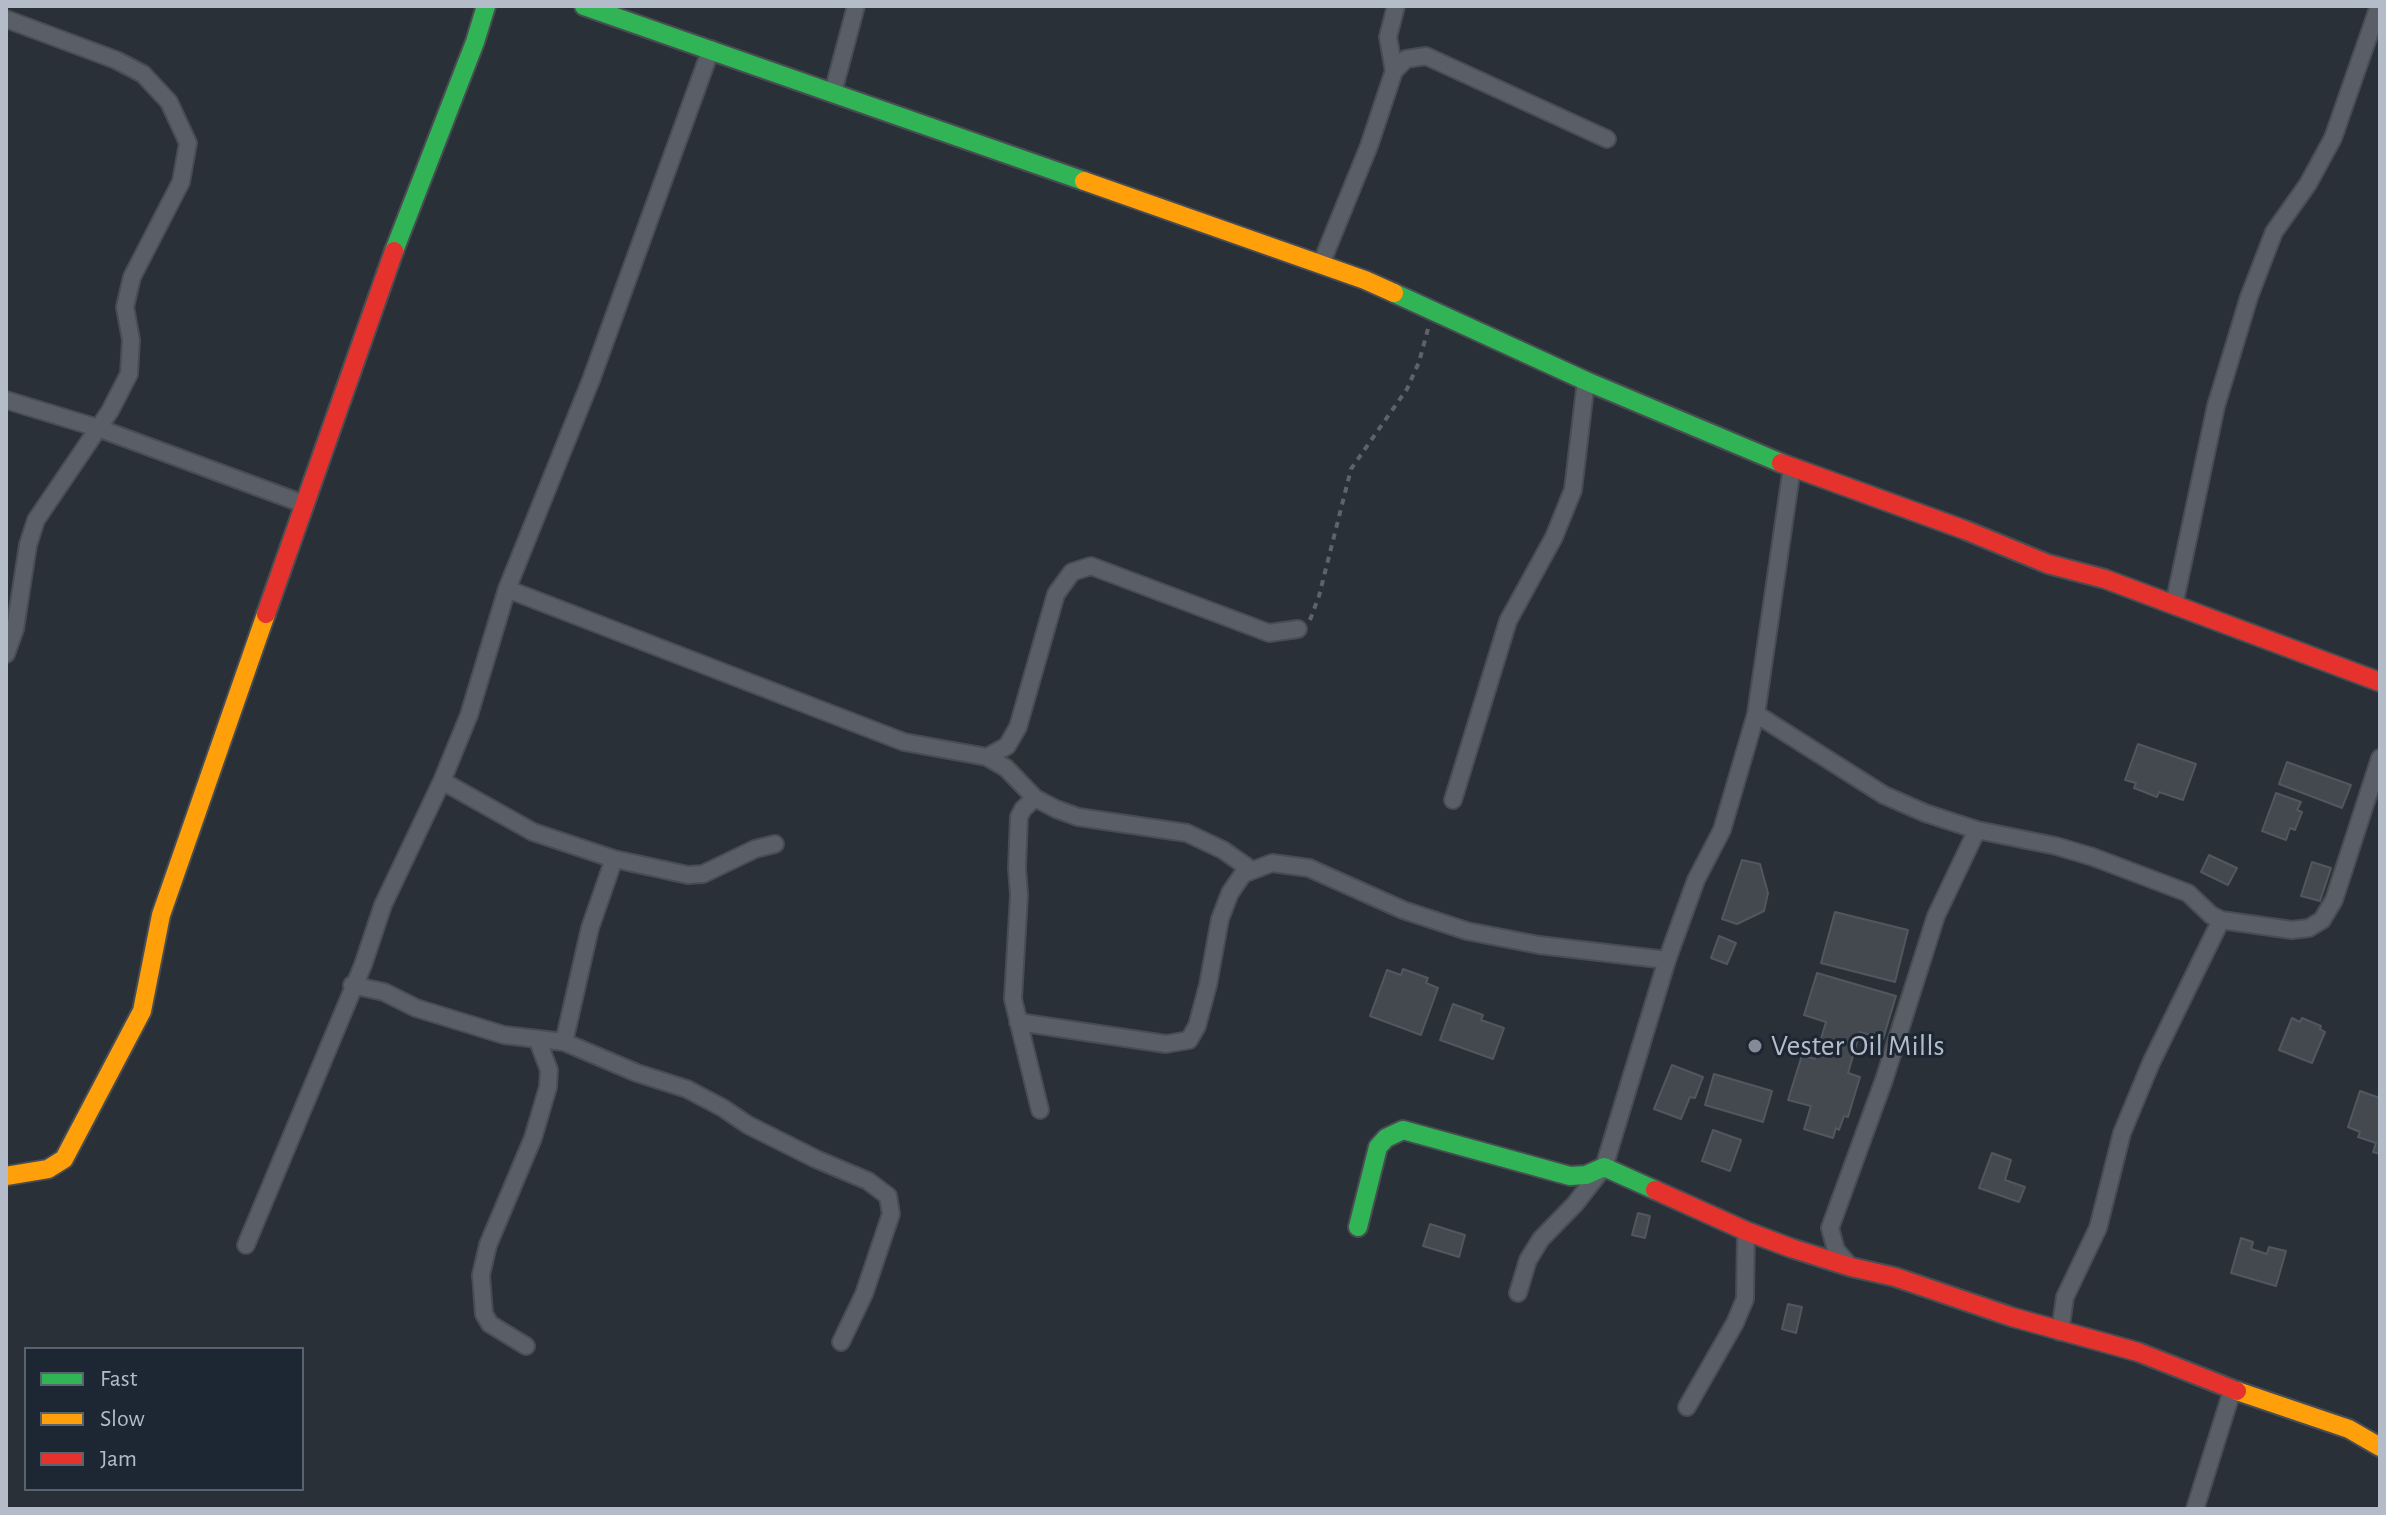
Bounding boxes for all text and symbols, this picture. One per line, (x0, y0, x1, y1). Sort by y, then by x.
place label: Vester Oil Mills (1771, 1028, 1945, 1064)
marker: Vester Oil Mills (1746, 1037, 1764, 1055)
legend (24, 1347, 304, 1491)
text: Fast (100, 1367, 137, 1391)
text: Slow (100, 1407, 145, 1431)
text: Jam (100, 1447, 137, 1471)

